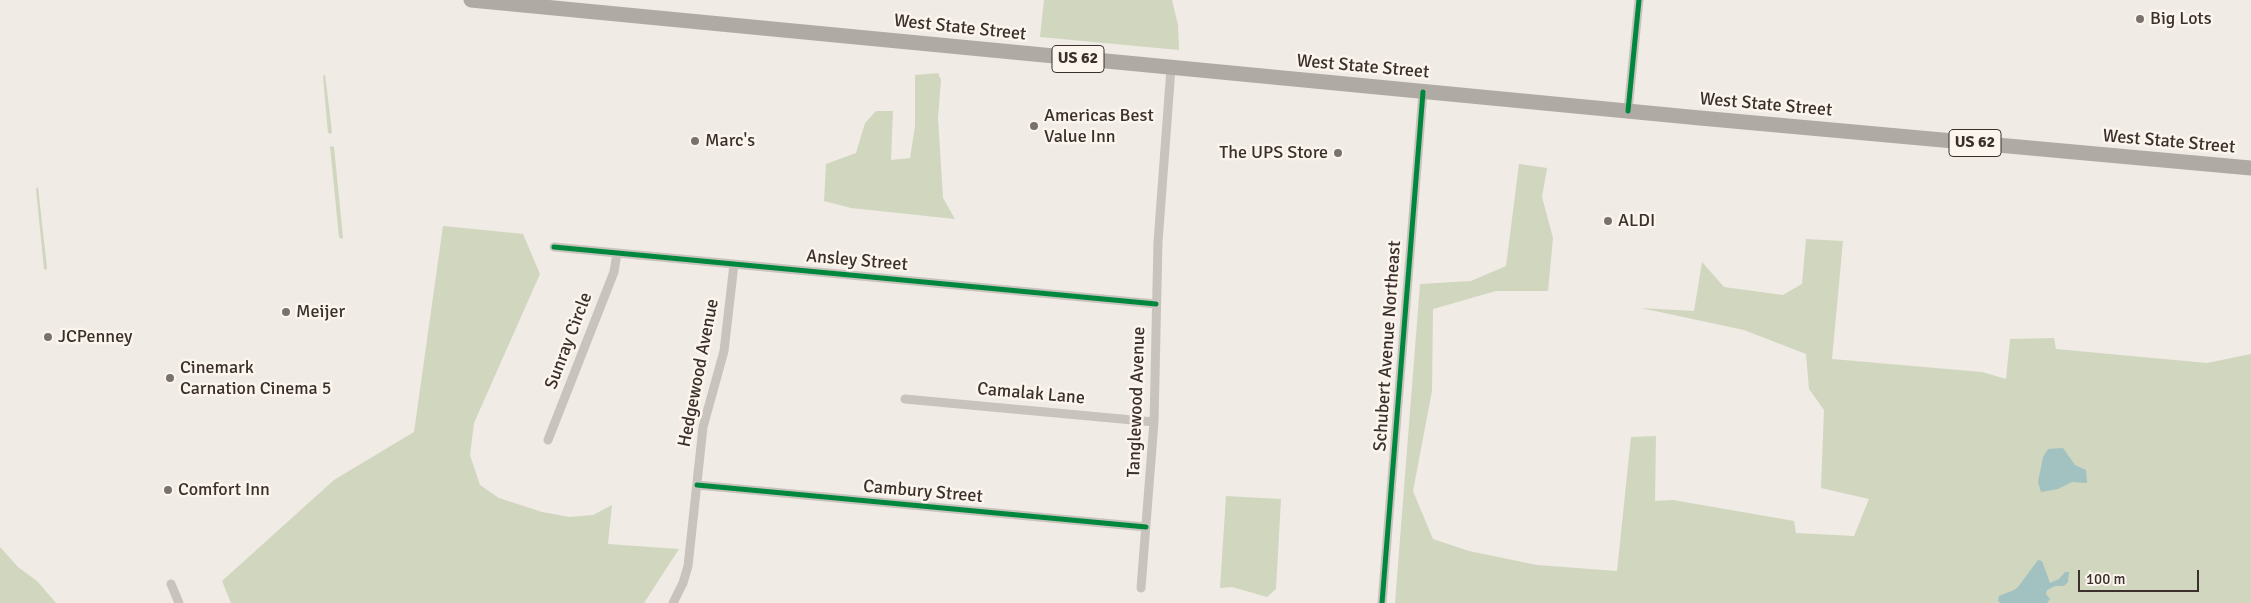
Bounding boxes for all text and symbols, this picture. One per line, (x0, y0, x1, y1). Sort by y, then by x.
place label: Big Lots (2150, 8, 2212, 30)
street label: West State Street (893, 10, 1027, 46)
marker: Big Lots (2134, 13, 2146, 25)
road number: US 62 (1052, 46, 1104, 72)
street label: West State Street (1296, 50, 1430, 84)
street label: West State Street (1699, 88, 1833, 122)
place label: Americas Best Value Inn (1044, 105, 1154, 148)
marker: Americas Best Value Inn (1028, 120, 1040, 132)
street label: West State Street (2102, 125, 2236, 159)
place label: Marc's (705, 130, 755, 152)
road number: US 62 (1949, 130, 2001, 156)
marker: Marc's (689, 135, 701, 147)
place label: The UPS Store (1219, 142, 1328, 164)
marker: The UPS Store (1332, 147, 1344, 159)
place label: ALDI (1618, 210, 1655, 232)
marker: ALDI (1602, 215, 1614, 227)
street label: Schubert Avenue Northeast (1370, 240, 1406, 452)
street label: Ansley Street (805, 246, 909, 276)
street label: Sunray Circle (541, 289, 597, 393)
street label: Hedgewood Avenue (674, 297, 724, 449)
place label: Meijer (296, 301, 345, 323)
marker: Meijer (280, 306, 292, 318)
place label: JCPenney (58, 326, 132, 348)
street label: Tanglewood Avenue (1124, 326, 1150, 478)
marker: JCPenney (42, 331, 54, 343)
place label: Cinemark Carnation Cinema 5 (180, 357, 331, 399)
marker: Cinemark Carnation Cinema 5 (164, 372, 176, 384)
street label: Camalak Lane (976, 379, 1086, 409)
street label: Cambury Street (862, 476, 984, 508)
place label: Comfort Inn (178, 479, 270, 501)
marker: Comfort Inn (162, 484, 174, 496)
scale bar (2081, 560, 2202, 592)
text: 100 m (2086, 570, 2126, 588)

